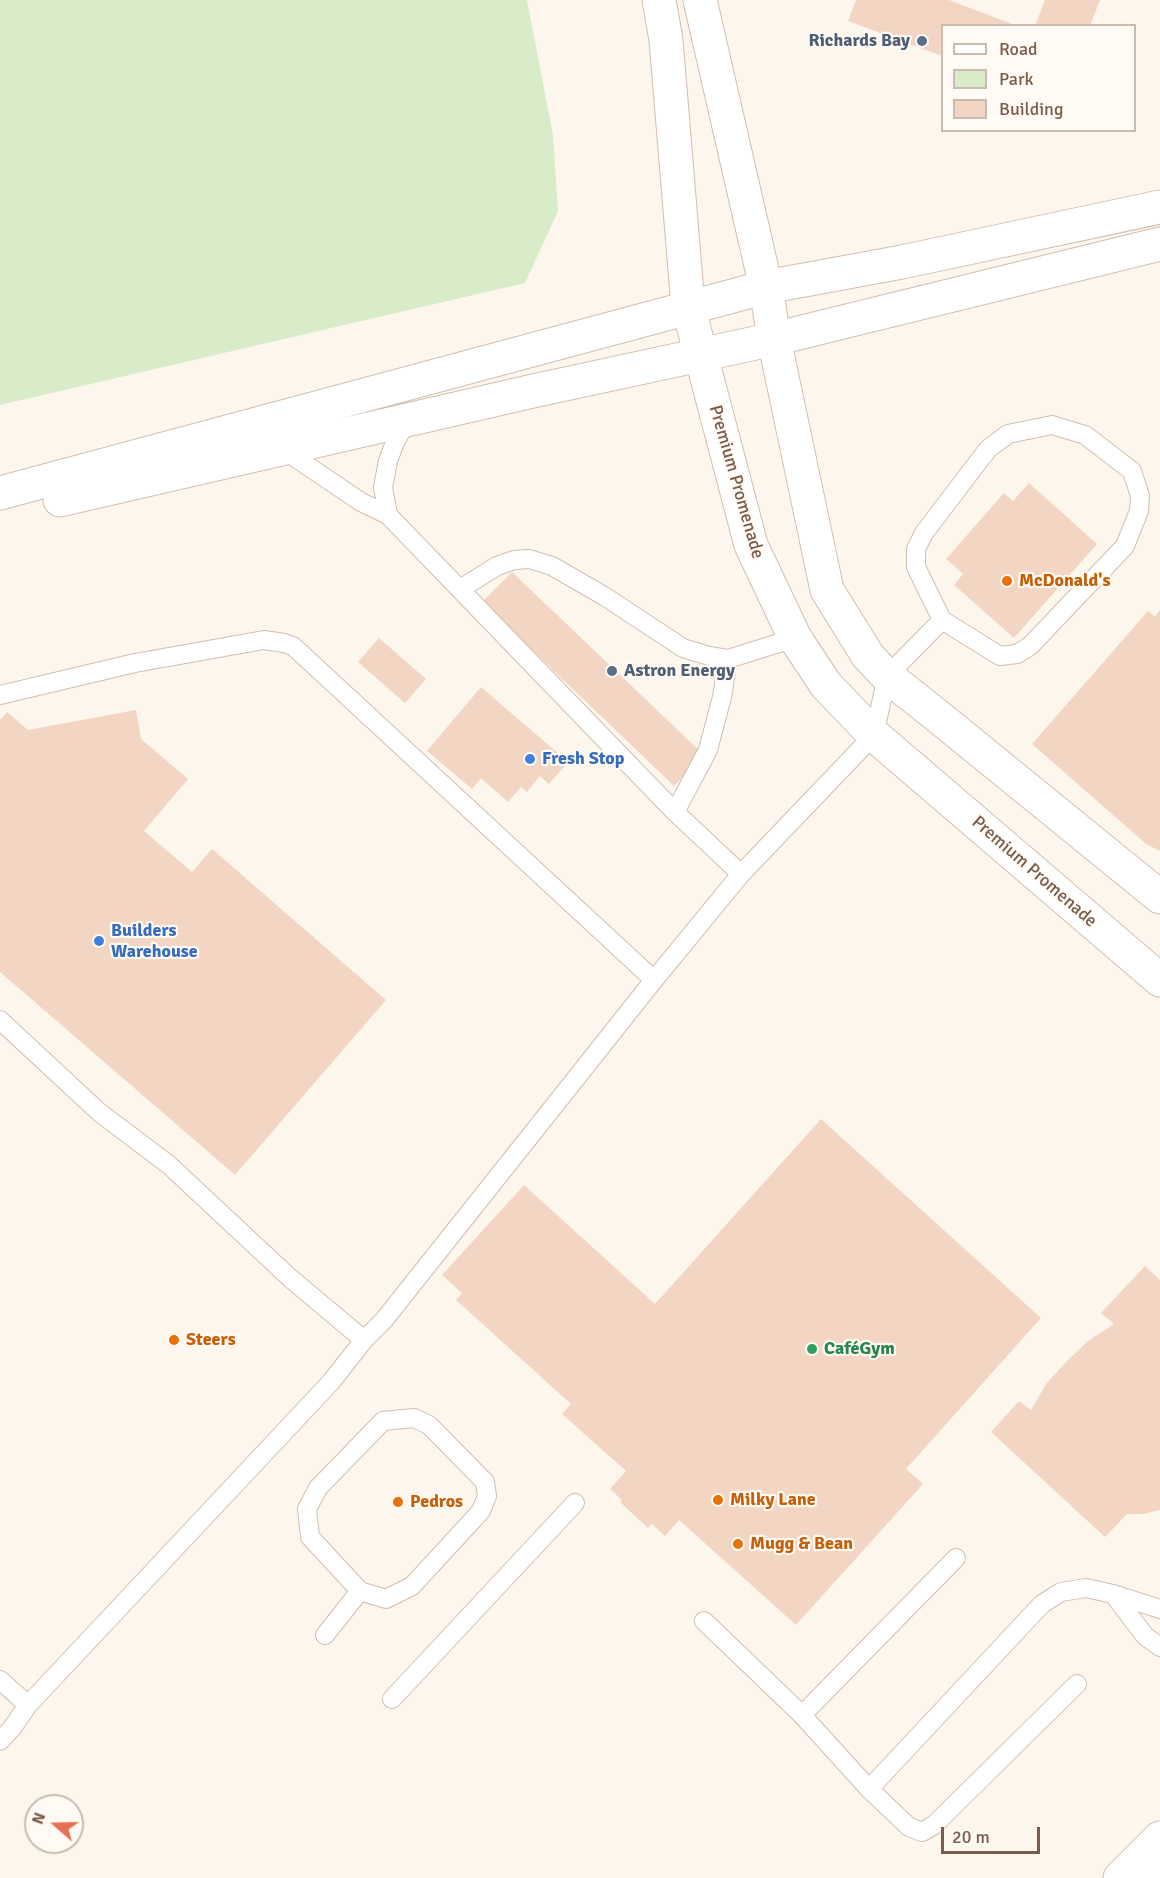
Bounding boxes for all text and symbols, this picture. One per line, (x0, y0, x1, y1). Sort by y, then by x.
legend (941, 24, 1136, 132)
place label: Richards Bay (808, 30, 910, 52)
marker: Richards Bay (915, 34, 929, 48)
text: Road (999, 38, 1038, 60)
text: Park (999, 68, 1034, 90)
text: Building (999, 98, 1063, 120)
street label: Premium Promenade (704, 403, 768, 561)
place label: McDonald's (1019, 570, 1110, 592)
marker: McDonald's (1000, 574, 1014, 588)
place label: Astron Energy (624, 660, 735, 682)
marker: Astron Energy (605, 664, 619, 678)
place label: Fresh Stop (542, 748, 624, 770)
marker: Fresh Stop (523, 752, 537, 766)
street label: Premium Promenade (967, 812, 1101, 932)
place label: Builders Warehouse (111, 920, 198, 962)
marker: Builders Warehouse (92, 934, 106, 948)
place label: Steers (186, 1329, 236, 1351)
marker: Steers (167, 1333, 181, 1347)
place label: CaféGym (824, 1338, 895, 1360)
marker: CaféGym (805, 1342, 819, 1356)
place label: Milky Lane (730, 1489, 816, 1511)
place label: Pedros (410, 1491, 463, 1513)
marker: Milky Lane (711, 1493, 725, 1507)
marker: Pedros (391, 1495, 405, 1509)
place label: Mugg & Bean (750, 1533, 853, 1555)
marker: Mugg & Bean (731, 1537, 745, 1551)
north arrow (24, 1794, 84, 1854)
text: N (28, 1810, 50, 1827)
scale bar (944, 1815, 1043, 1853)
text: 20 m (952, 1826, 990, 1848)

